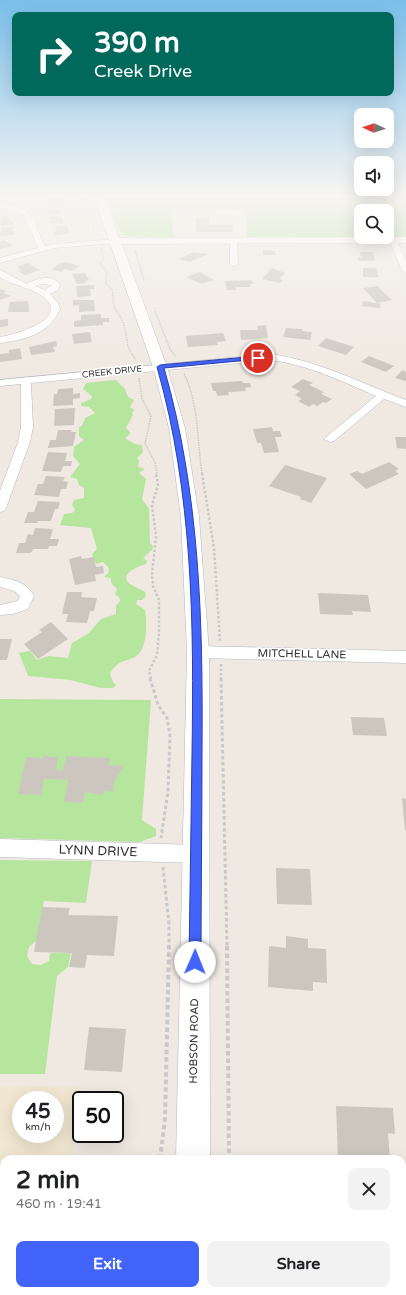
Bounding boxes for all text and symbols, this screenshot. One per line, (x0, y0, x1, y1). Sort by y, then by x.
text: 390 m (94, 26, 180, 60)
icon: right (28, 28, 80, 80)
text: Creek Drive (94, 60, 192, 82)
north arrow (354, 108, 394, 148)
map controls (354, 108, 394, 244)
button: sound (354, 156, 394, 196)
button: search (354, 204, 394, 244)
pin (241, 341, 275, 375)
icon: arrive (247, 347, 269, 369)
street label: CREEK DRIVE (81, 363, 143, 381)
street label: MITCHELL LANE (257, 647, 347, 661)
street label: LYNN DRIVE (58, 842, 138, 860)
position arrow (174, 941, 216, 983)
street label: HOBSON ROAD (187, 998, 201, 1084)
speed limit sign: 50 (72, 1091, 124, 1143)
text: 45 (25, 1100, 51, 1124)
text: km/h (25, 1121, 51, 1133)
text: 2 min (16, 1166, 80, 1195)
button: close (348, 1168, 390, 1210)
text: 460 m · 19:41 (16, 1196, 102, 1212)
button: Exit (16, 1241, 199, 1287)
button: Share (207, 1241, 390, 1287)

